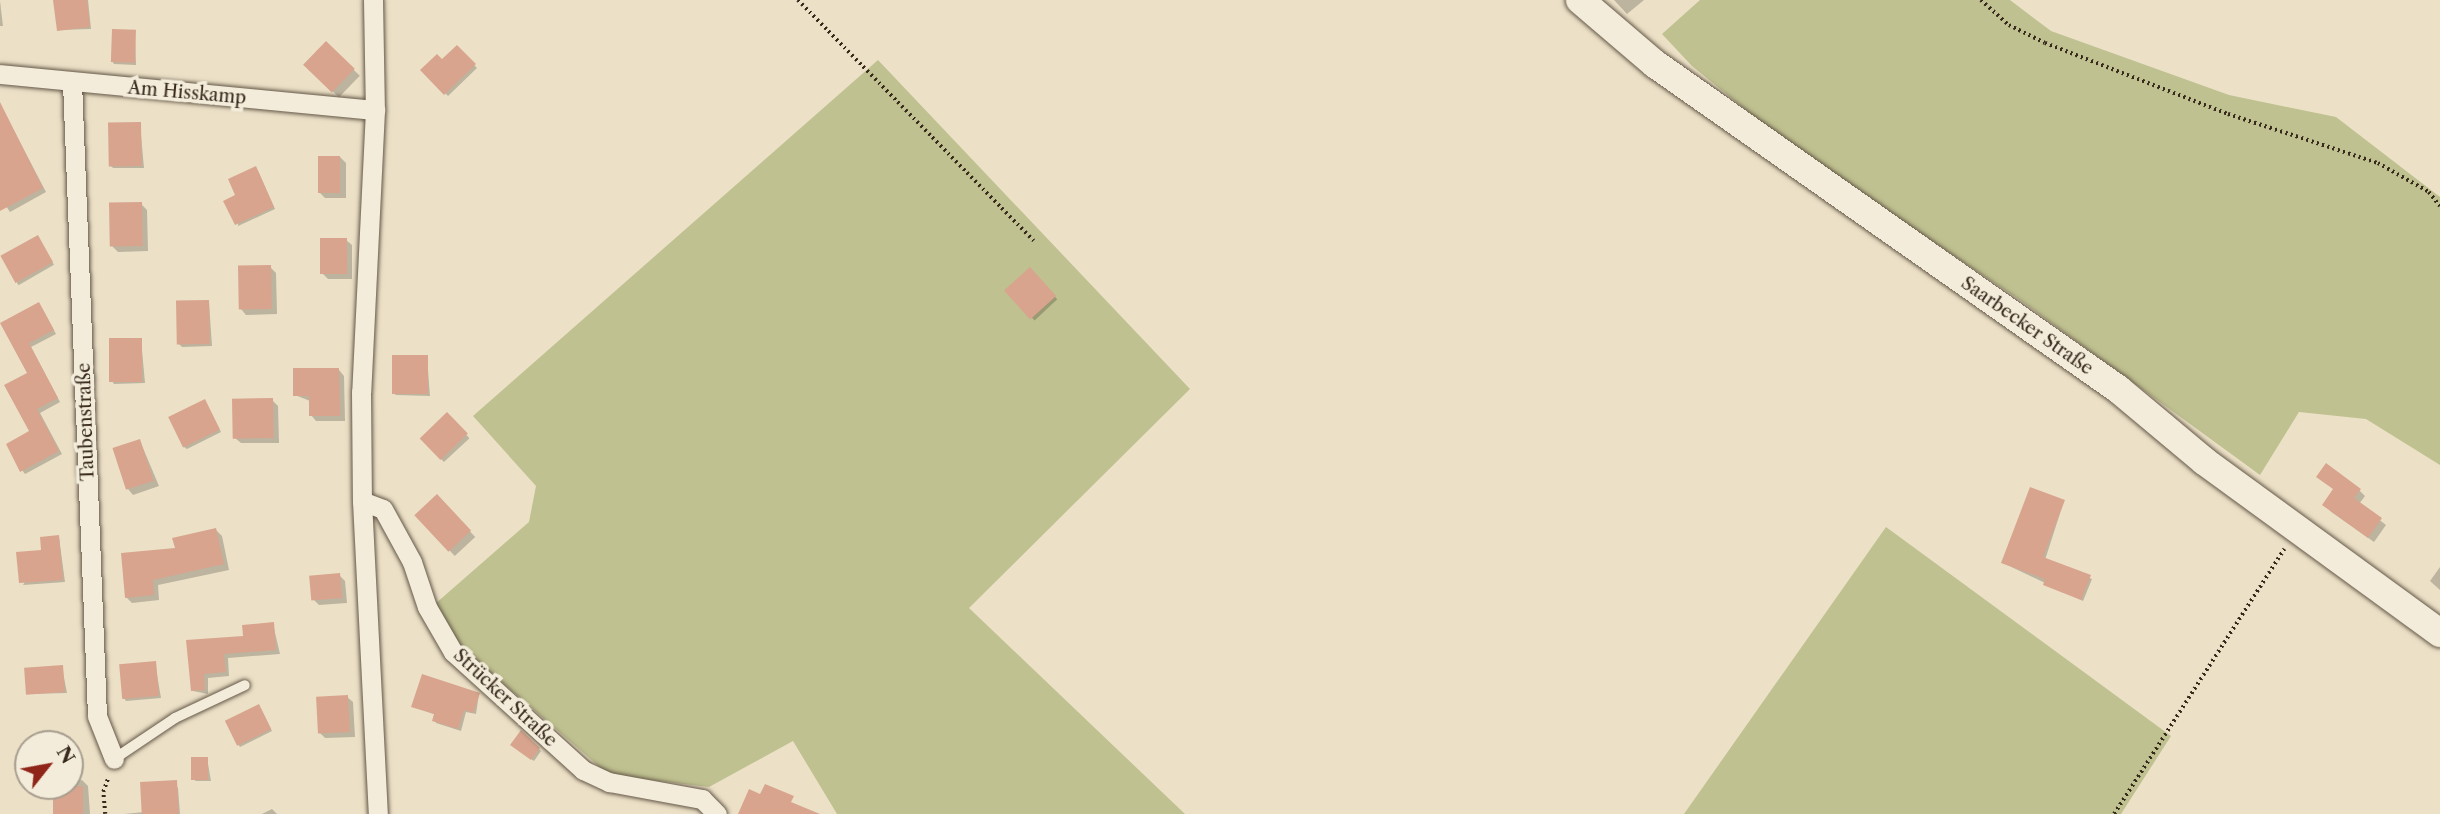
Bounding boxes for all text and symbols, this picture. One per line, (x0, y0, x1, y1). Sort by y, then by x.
street label: Am Hisskamp (127, 77, 247, 109)
street label: Saarbecker Straße (1957, 272, 2097, 380)
street label: Taubenstraße (73, 363, 99, 481)
street label: Strücker Straße (449, 644, 561, 752)
north arrow (14, 730, 84, 800)
text: N (52, 742, 80, 768)

